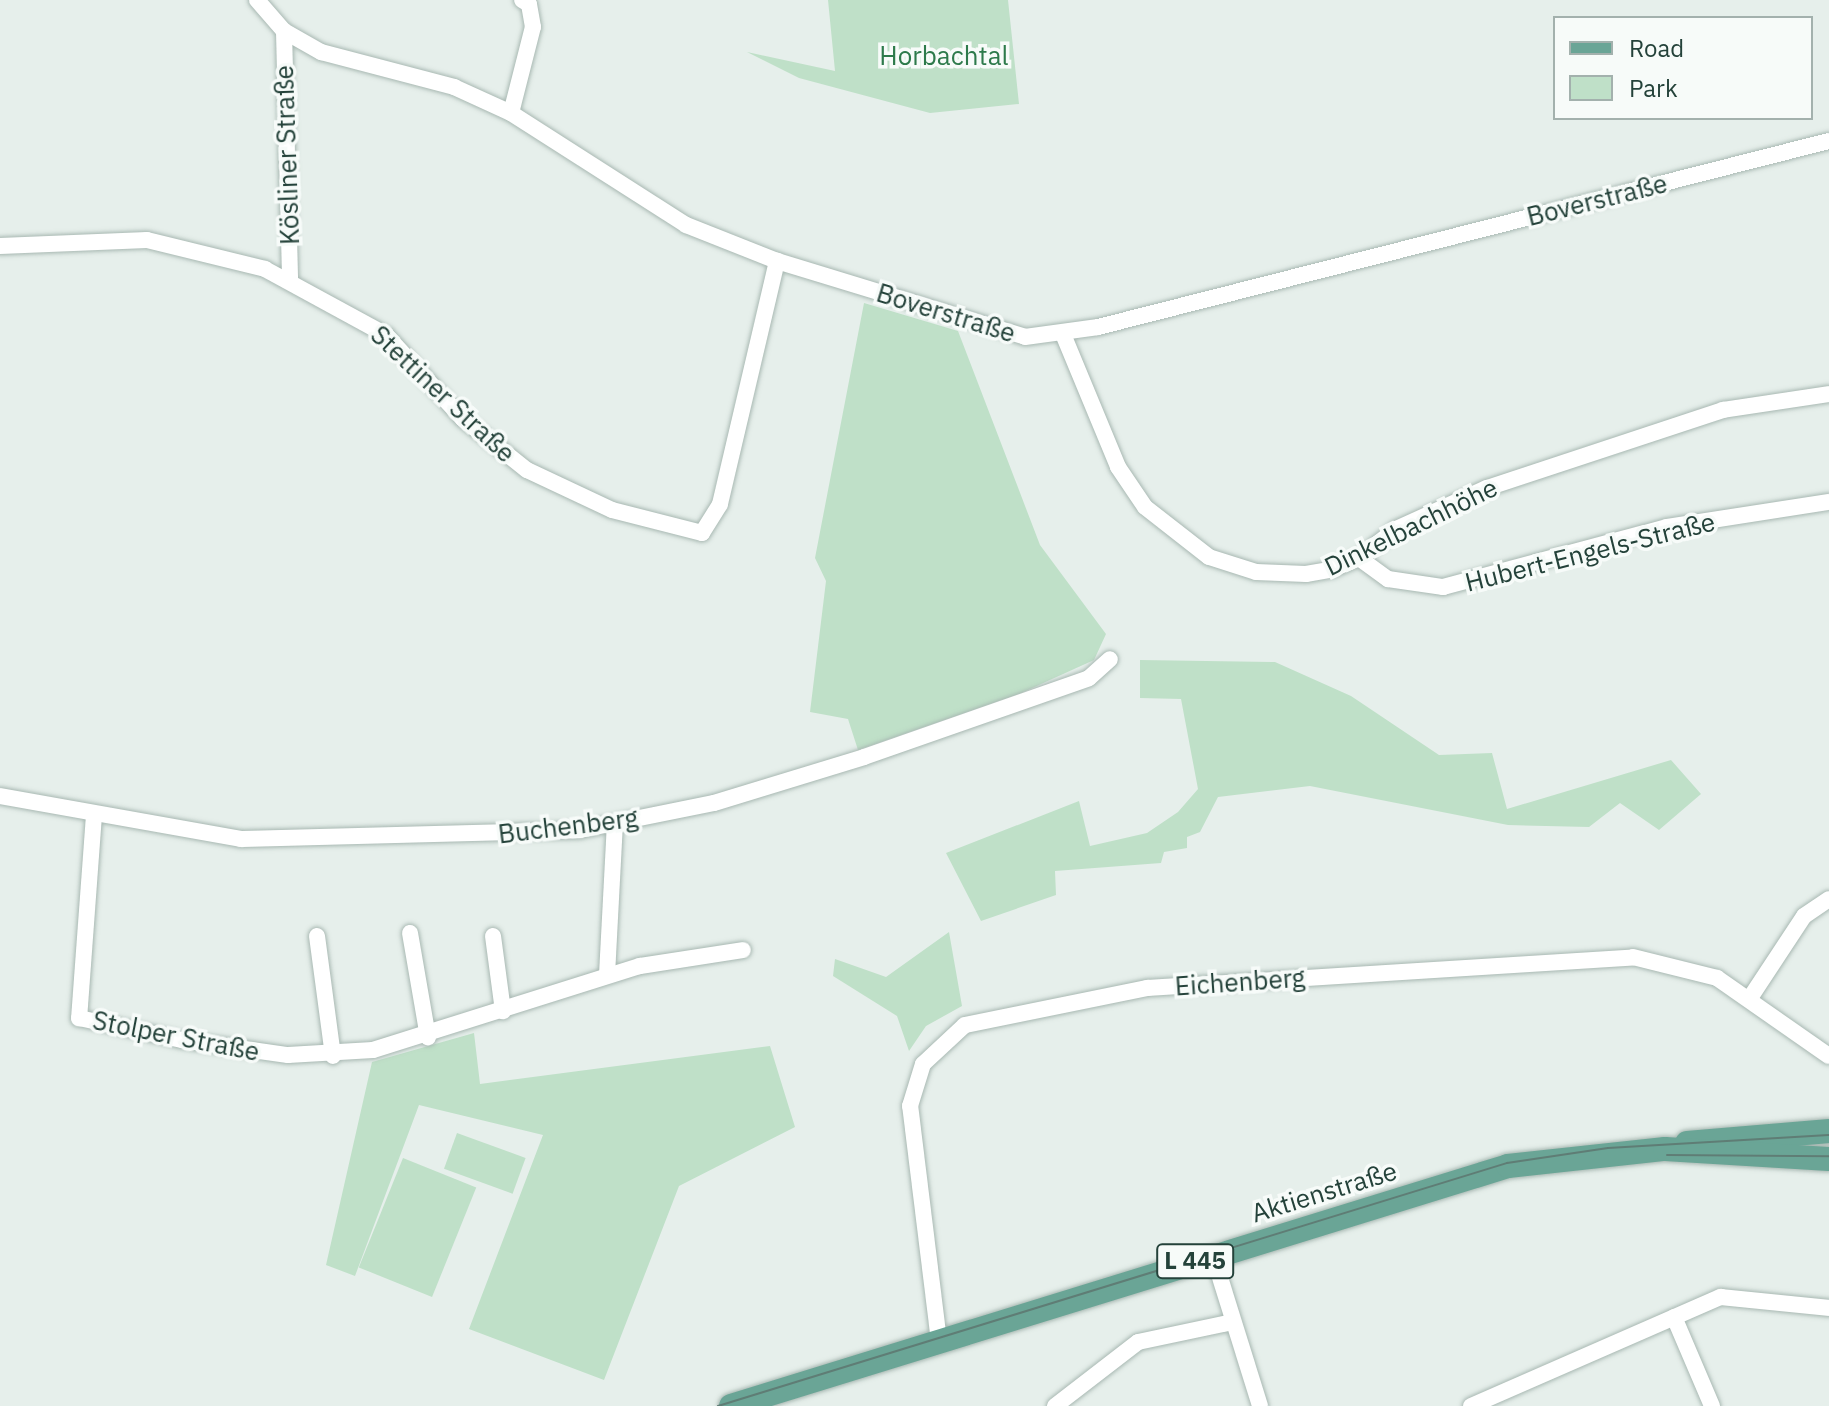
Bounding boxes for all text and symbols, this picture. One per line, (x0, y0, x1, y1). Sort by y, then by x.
legend (1553, 16, 1813, 120)
text: Road (1629, 32, 1684, 64)
park label: Horbachtal (879, 40, 1009, 72)
street label: Kösliner Straße (268, 65, 306, 245)
text: Park (1629, 72, 1678, 104)
street label: Boverstraße (1524, 167, 1670, 233)
street label: Boverstraße (873, 277, 1019, 349)
street label: Stettiner Straße (364, 319, 522, 469)
street label: Dinkelbachhöhe (1319, 472, 1503, 582)
street label: Hubert-Engels-Straße (1462, 506, 1718, 598)
street label: Buchenberg (496, 802, 640, 850)
street label: Eichenberg (1174, 962, 1306, 1002)
street label: Stolper Straße (90, 1005, 262, 1067)
street label: Aktienstraße (1247, 1155, 1401, 1229)
road number: L 445 (1155, 1241, 1235, 1281)

